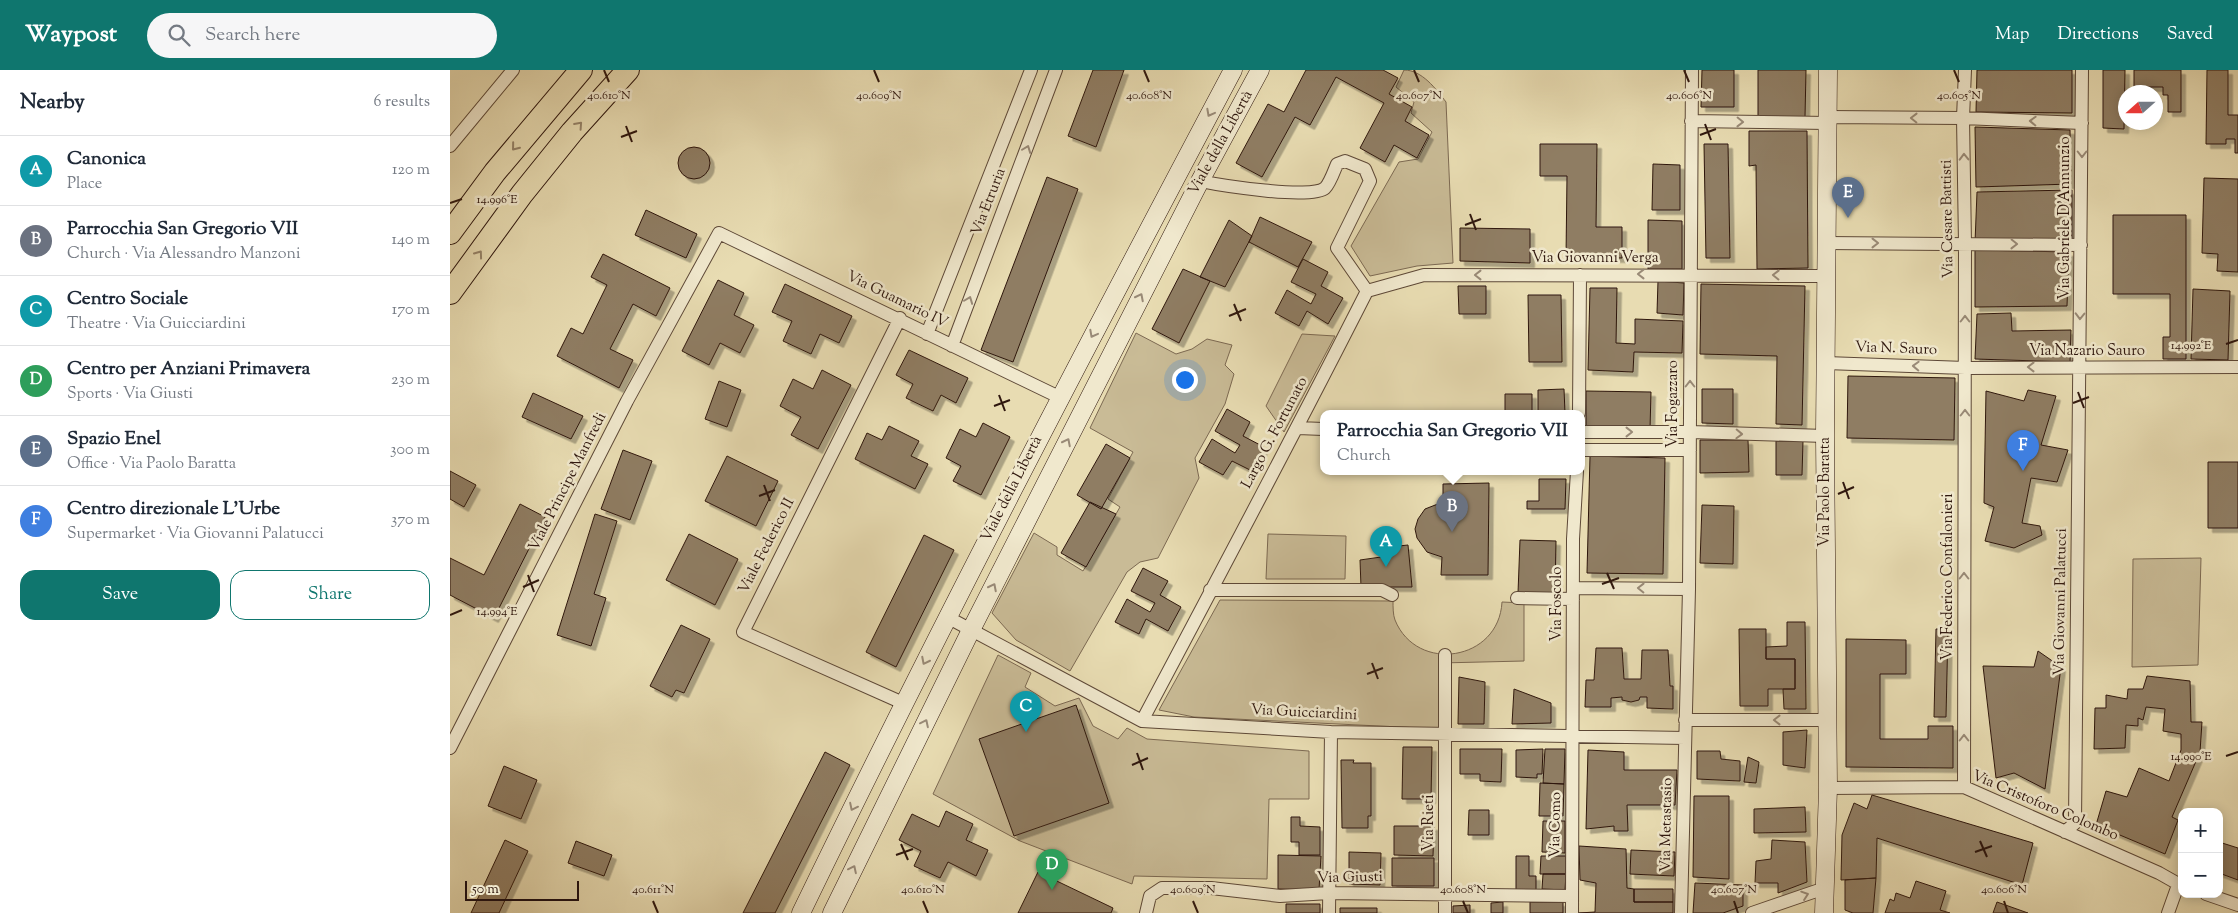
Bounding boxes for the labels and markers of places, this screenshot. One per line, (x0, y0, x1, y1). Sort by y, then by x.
pin: E (1832, 177, 1864, 218)
pin: F (2007, 430, 2039, 471)
pin: B (1436, 491, 1468, 532)
pin: A (1370, 526, 1402, 567)
pin: C (1010, 691, 1042, 732)
pin: D (1036, 849, 1068, 890)

